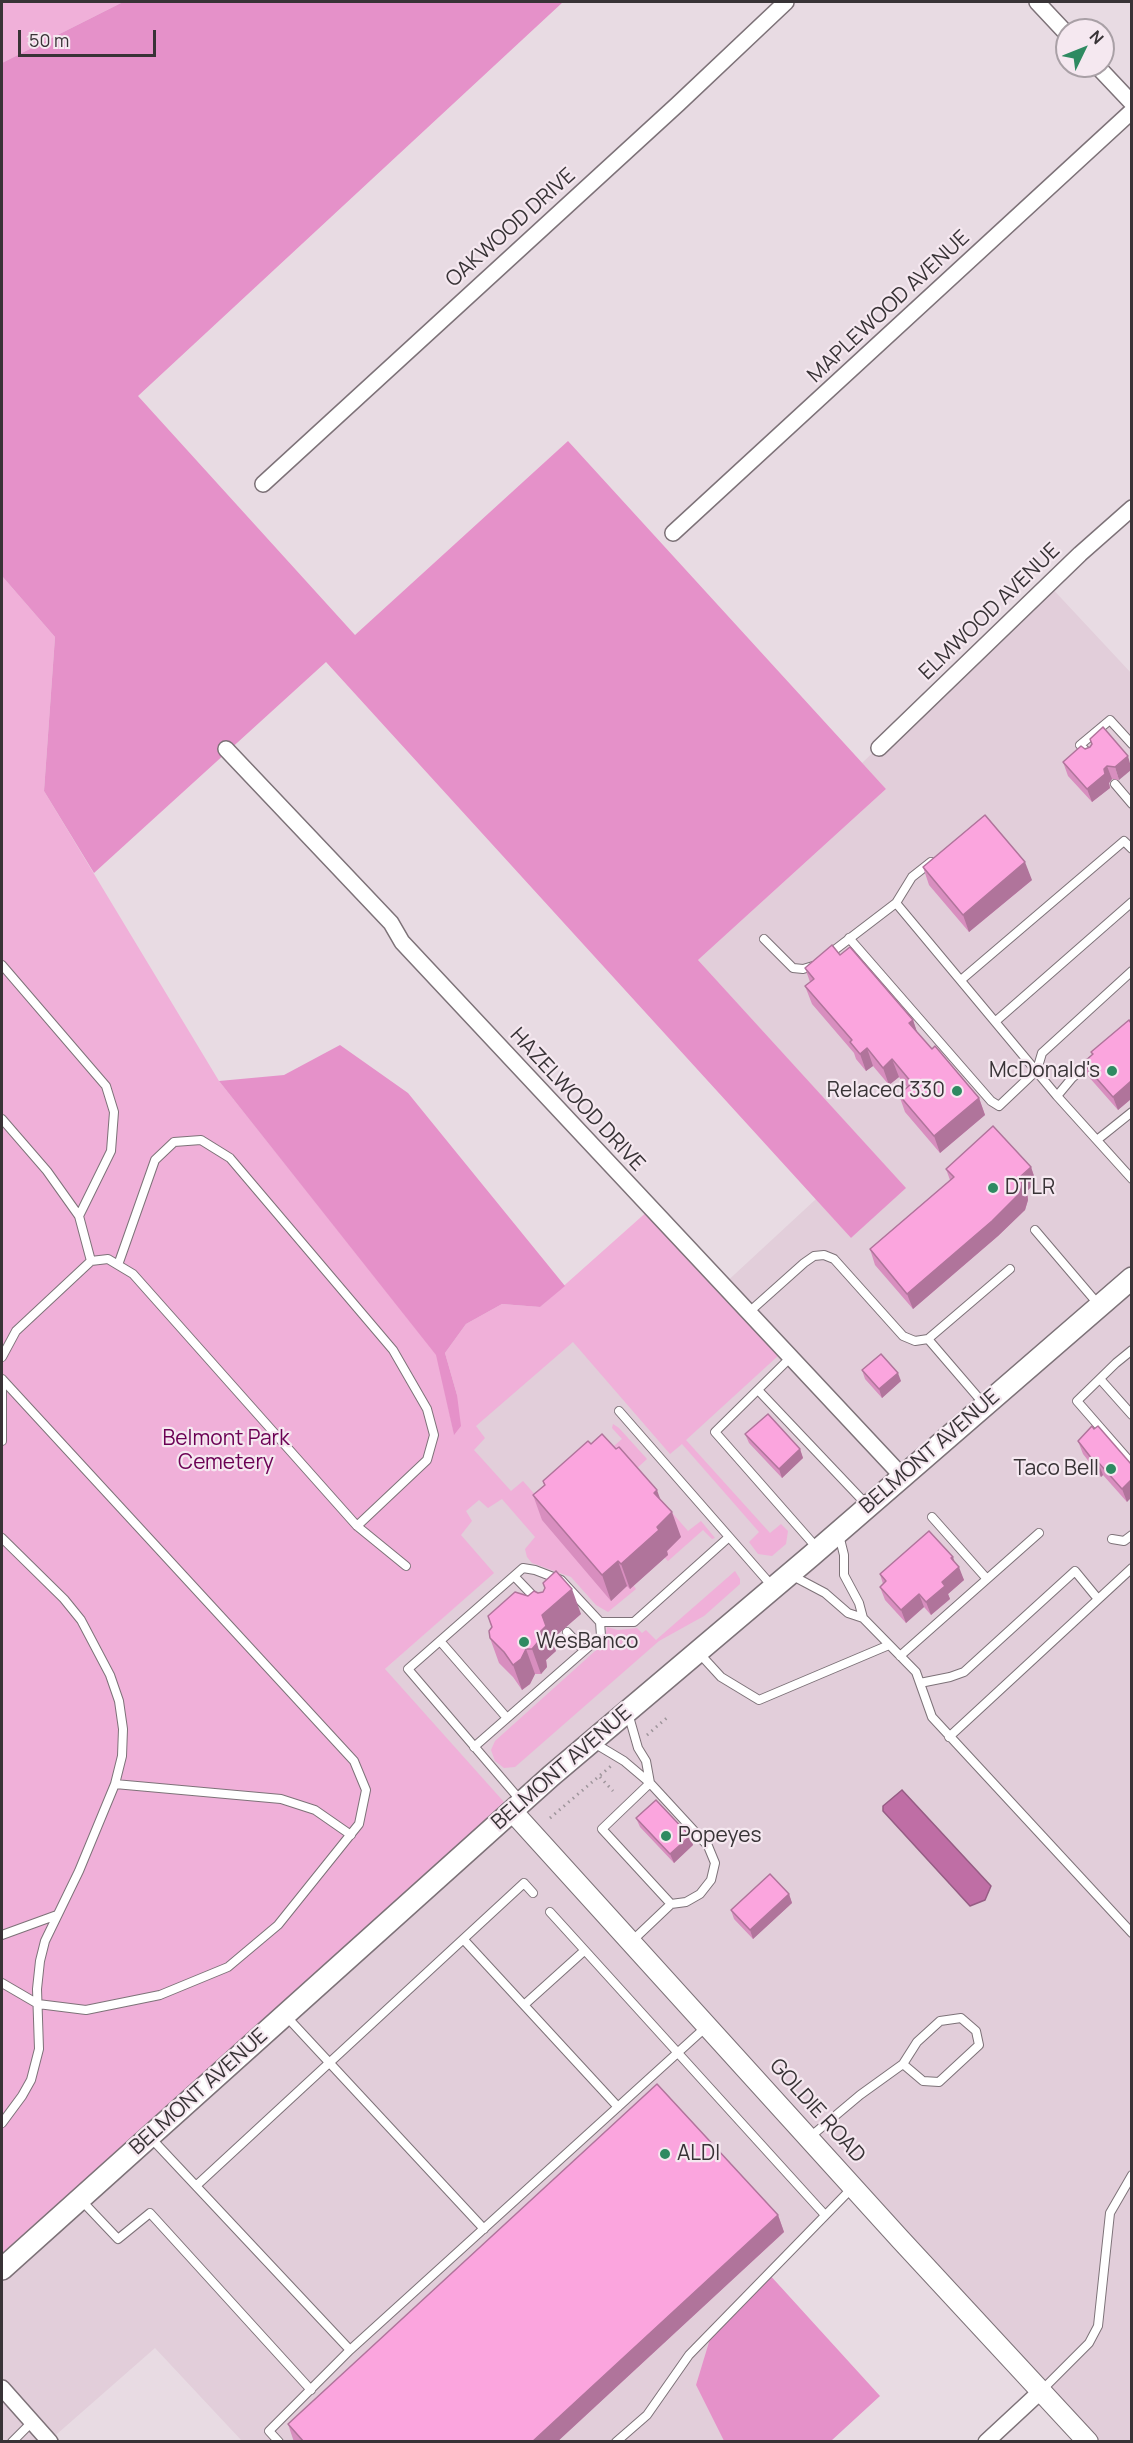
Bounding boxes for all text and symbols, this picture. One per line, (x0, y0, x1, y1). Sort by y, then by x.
scale bar (21, 18, 159, 56)
north arrow (1055, 18, 1115, 78)
text: N (1085, 25, 1109, 49)
text: 50 m (29, 28, 69, 52)
street label: OAKWOOD DRIVE (441, 163, 581, 293)
street label: MAPLEWOOD AVENUE (803, 226, 975, 388)
street label: ELMWOOD AVENUE (914, 538, 1066, 686)
street label: HAZELWOOD DRIVE (504, 1023, 650, 1177)
place label: McDonald's (989, 1058, 1100, 1084)
marker: McDonald's (1105, 1064, 1119, 1078)
place label: Relaced 330 (827, 1078, 945, 1104)
marker: Relaced 330 (950, 1084, 964, 1098)
place label: DTLR (1005, 1175, 1055, 1201)
marker: DTLR (986, 1181, 1000, 1195)
street label: BELMONT AVENUE (855, 1384, 1005, 1520)
park label: Belmont Park Cemetery (162, 1426, 290, 1476)
place label: Taco Bell (1013, 1456, 1099, 1482)
marker: Taco Bell (1104, 1462, 1118, 1476)
place label: WesBanco (536, 1629, 638, 1655)
marker: WesBanco (517, 1635, 531, 1649)
street label: BELMONT AVENUE (487, 1700, 637, 1836)
place label: Popeyes (678, 1823, 761, 1849)
marker: Popeyes (659, 1829, 673, 1843)
street label: BELMONT AVENUE (125, 2023, 273, 2161)
street label: GOLDIE ROAD (764, 2054, 870, 2168)
place label: ALDI (677, 2141, 720, 2167)
marker: ALDI (658, 2147, 672, 2161)

